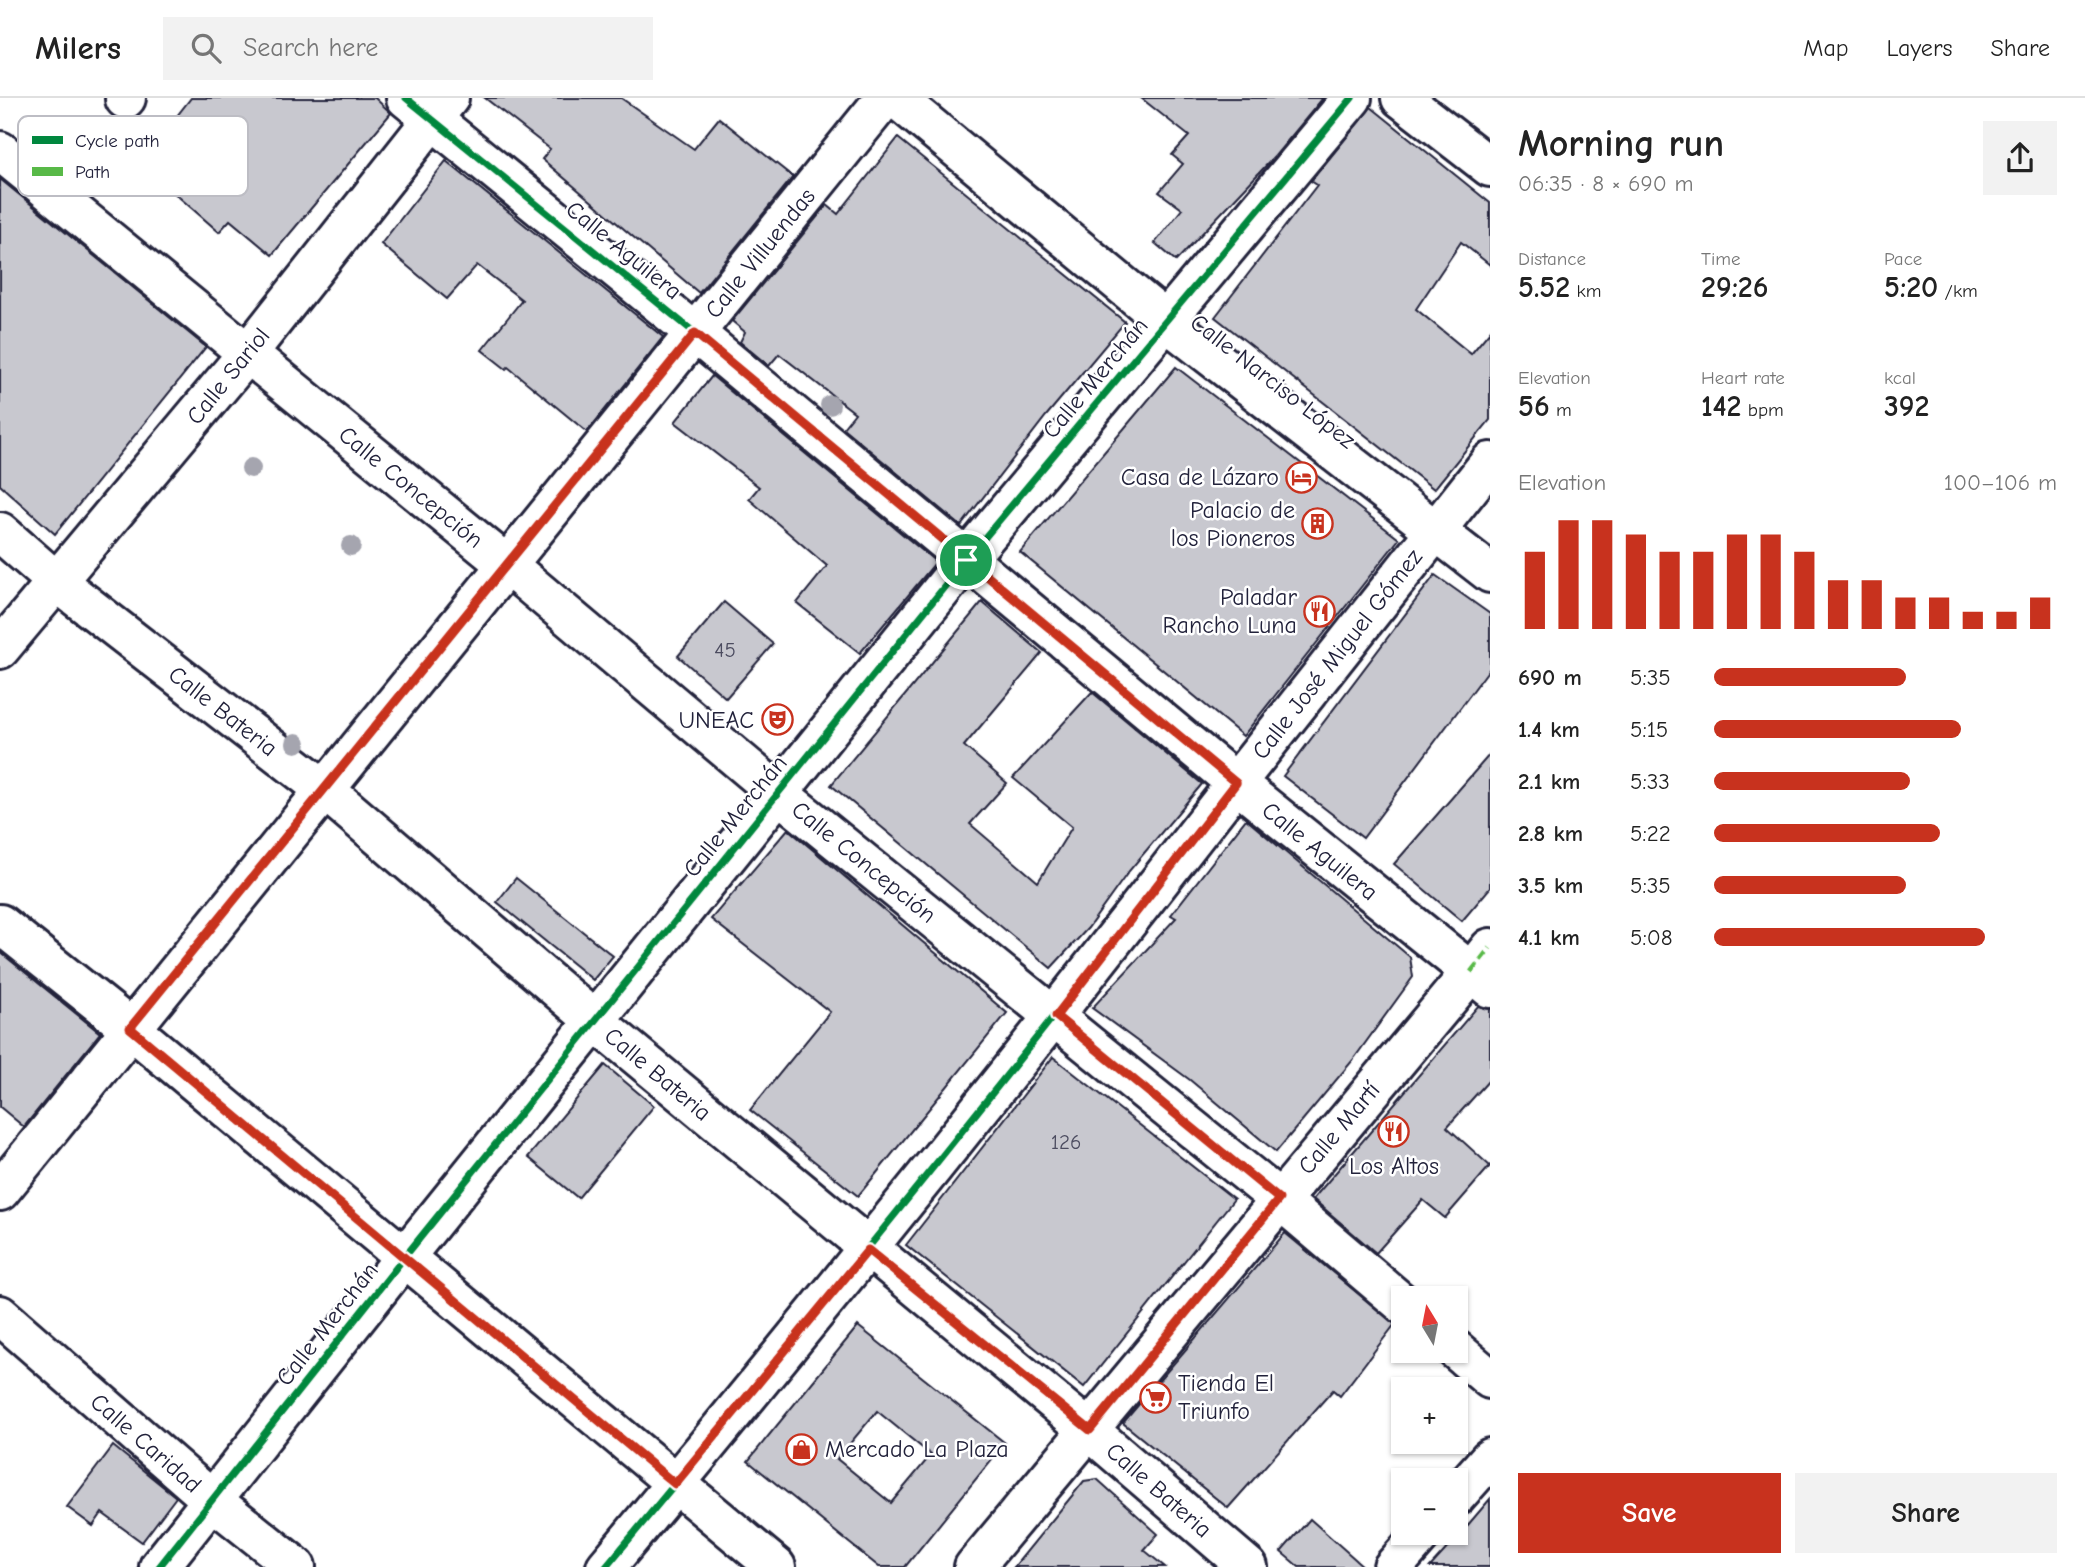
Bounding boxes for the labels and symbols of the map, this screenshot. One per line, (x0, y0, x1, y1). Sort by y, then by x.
legend (18, 116, 248, 196)
text: Cycle path (75, 130, 160, 152)
text: Path (75, 161, 110, 183)
street label: Calle Villuendas (699, 182, 821, 324)
street label: Calle Aguilera (560, 195, 688, 305)
street label: Calle Narciso López (1185, 308, 1362, 454)
street label: Calle Merchán (1036, 312, 1154, 444)
street label: Calle Sariol (181, 322, 275, 430)
street label: Calle Concepción (333, 420, 489, 554)
hotel icon: Casa de Lázaro (1285, 460, 1319, 494)
place label: Casa de Lázaro (1121, 463, 1279, 491)
place label: Palacio de los Pioneros (1171, 496, 1295, 552)
building icon: Palacio de los Pioneros (1301, 507, 1335, 541)
pin (936, 530, 996, 590)
street label: Calle José Miguel Gómez (1246, 543, 1428, 765)
place label: Paladar Rancho Luna (1163, 583, 1297, 639)
restaurant icon: Paladar Rancho Luna (1303, 594, 1337, 628)
house number: 45 (714, 638, 736, 662)
street label: Calle Bateria (163, 660, 283, 762)
theatre icon: UNEAC (760, 703, 794, 737)
place label: UNEAC (679, 706, 754, 734)
street label: Calle Merchán (677, 749, 793, 883)
street label: Calle Concepción (786, 795, 942, 929)
street label: Calle Aguilera (1256, 796, 1384, 906)
street label: Calle Bateria (599, 1021, 717, 1127)
street label: Calle Martí (1292, 1076, 1386, 1180)
restaurant icon: Los Altos (1377, 1115, 1411, 1149)
house number: 126 (1051, 1130, 1081, 1154)
place label: Los Altos (1349, 1152, 1439, 1180)
street label: Calle Merchán (270, 1257, 384, 1391)
north arrow (1391, 1286, 1468, 1363)
place label: Tienda El Triunfo (1178, 1369, 1274, 1425)
supermarket icon: Tienda El Triunfo (1138, 1380, 1172, 1414)
street label: Calle Caridad (85, 1387, 207, 1499)
shop icon: Mercado La Plaza (785, 1432, 819, 1466)
place label: Mercado La Plaza (825, 1435, 1009, 1463)
street label: Calle Bateria (1101, 1437, 1217, 1543)

